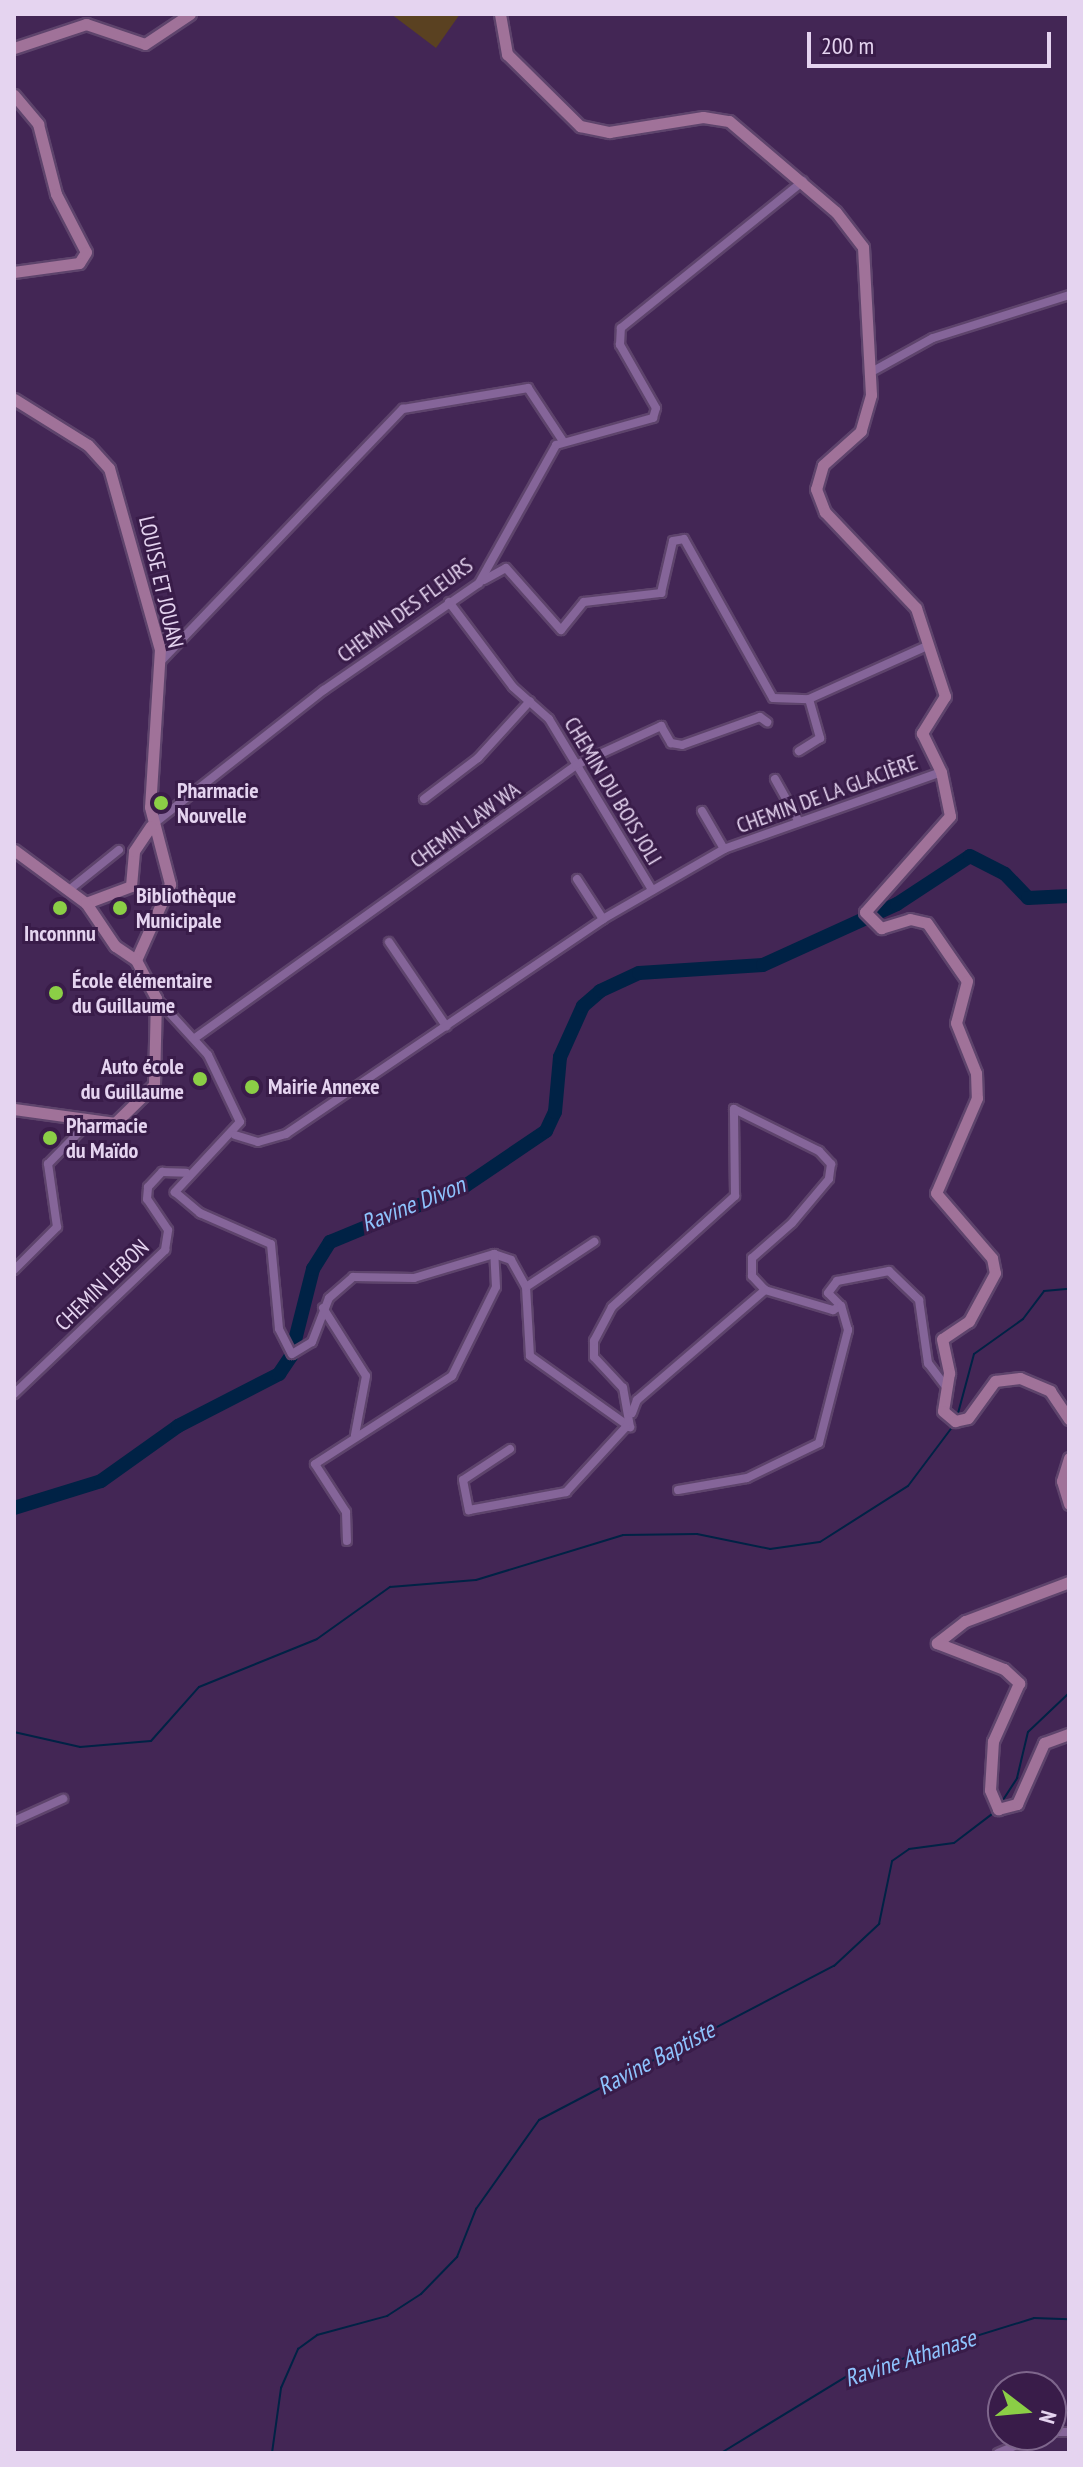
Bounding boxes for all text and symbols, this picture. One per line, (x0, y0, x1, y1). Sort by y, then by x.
scale bar (811, 16, 1055, 66)
text: 200 m (821, 30, 874, 61)
street label: LOUISE ET JOUAN (133, 513, 189, 651)
street label: CHEMIN DES FLEURS (332, 552, 478, 668)
street label: CHEMIN DU BOIS JOLI (558, 712, 668, 870)
street label: CHEMIN DE LA GLACIÈRE (732, 749, 922, 839)
street label: CHEMIN LAW WA (405, 776, 525, 874)
place label: Pharmacie Nouvelle (177, 777, 259, 828)
marker: Pharmacie Nouvelle (152, 794, 170, 812)
place label: Bibliothèque Municipale (136, 882, 236, 934)
marker: Inconnnu (51, 899, 69, 917)
marker: Bibliothèque Municipale (111, 899, 129, 917)
place label: Inconnnu (24, 921, 96, 947)
place label: École élémentaire du Guillaume (72, 967, 212, 1018)
marker: École élémentaire du Guillaume (47, 984, 65, 1002)
place label: Auto école du Guillaume (80, 1053, 184, 1104)
marker: Auto école du Guillaume (191, 1070, 209, 1088)
place label: Mairie Annexe (268, 1074, 380, 1100)
marker: Mairie Annexe (243, 1078, 261, 1096)
place label: Pharmacie du Maïdo (66, 1112, 148, 1164)
marker: Pharmacie du Maïdo (41, 1129, 59, 1147)
water label: Ravine Divon (357, 1170, 469, 1238)
street label: CHEMIN LEBON (50, 1234, 154, 1336)
water label: Ravine Baptiste (592, 2015, 720, 2101)
water label: Ravine Athanase (840, 2323, 980, 2393)
north arrow (987, 2371, 1067, 2451)
text: N (1033, 2407, 1063, 2427)

